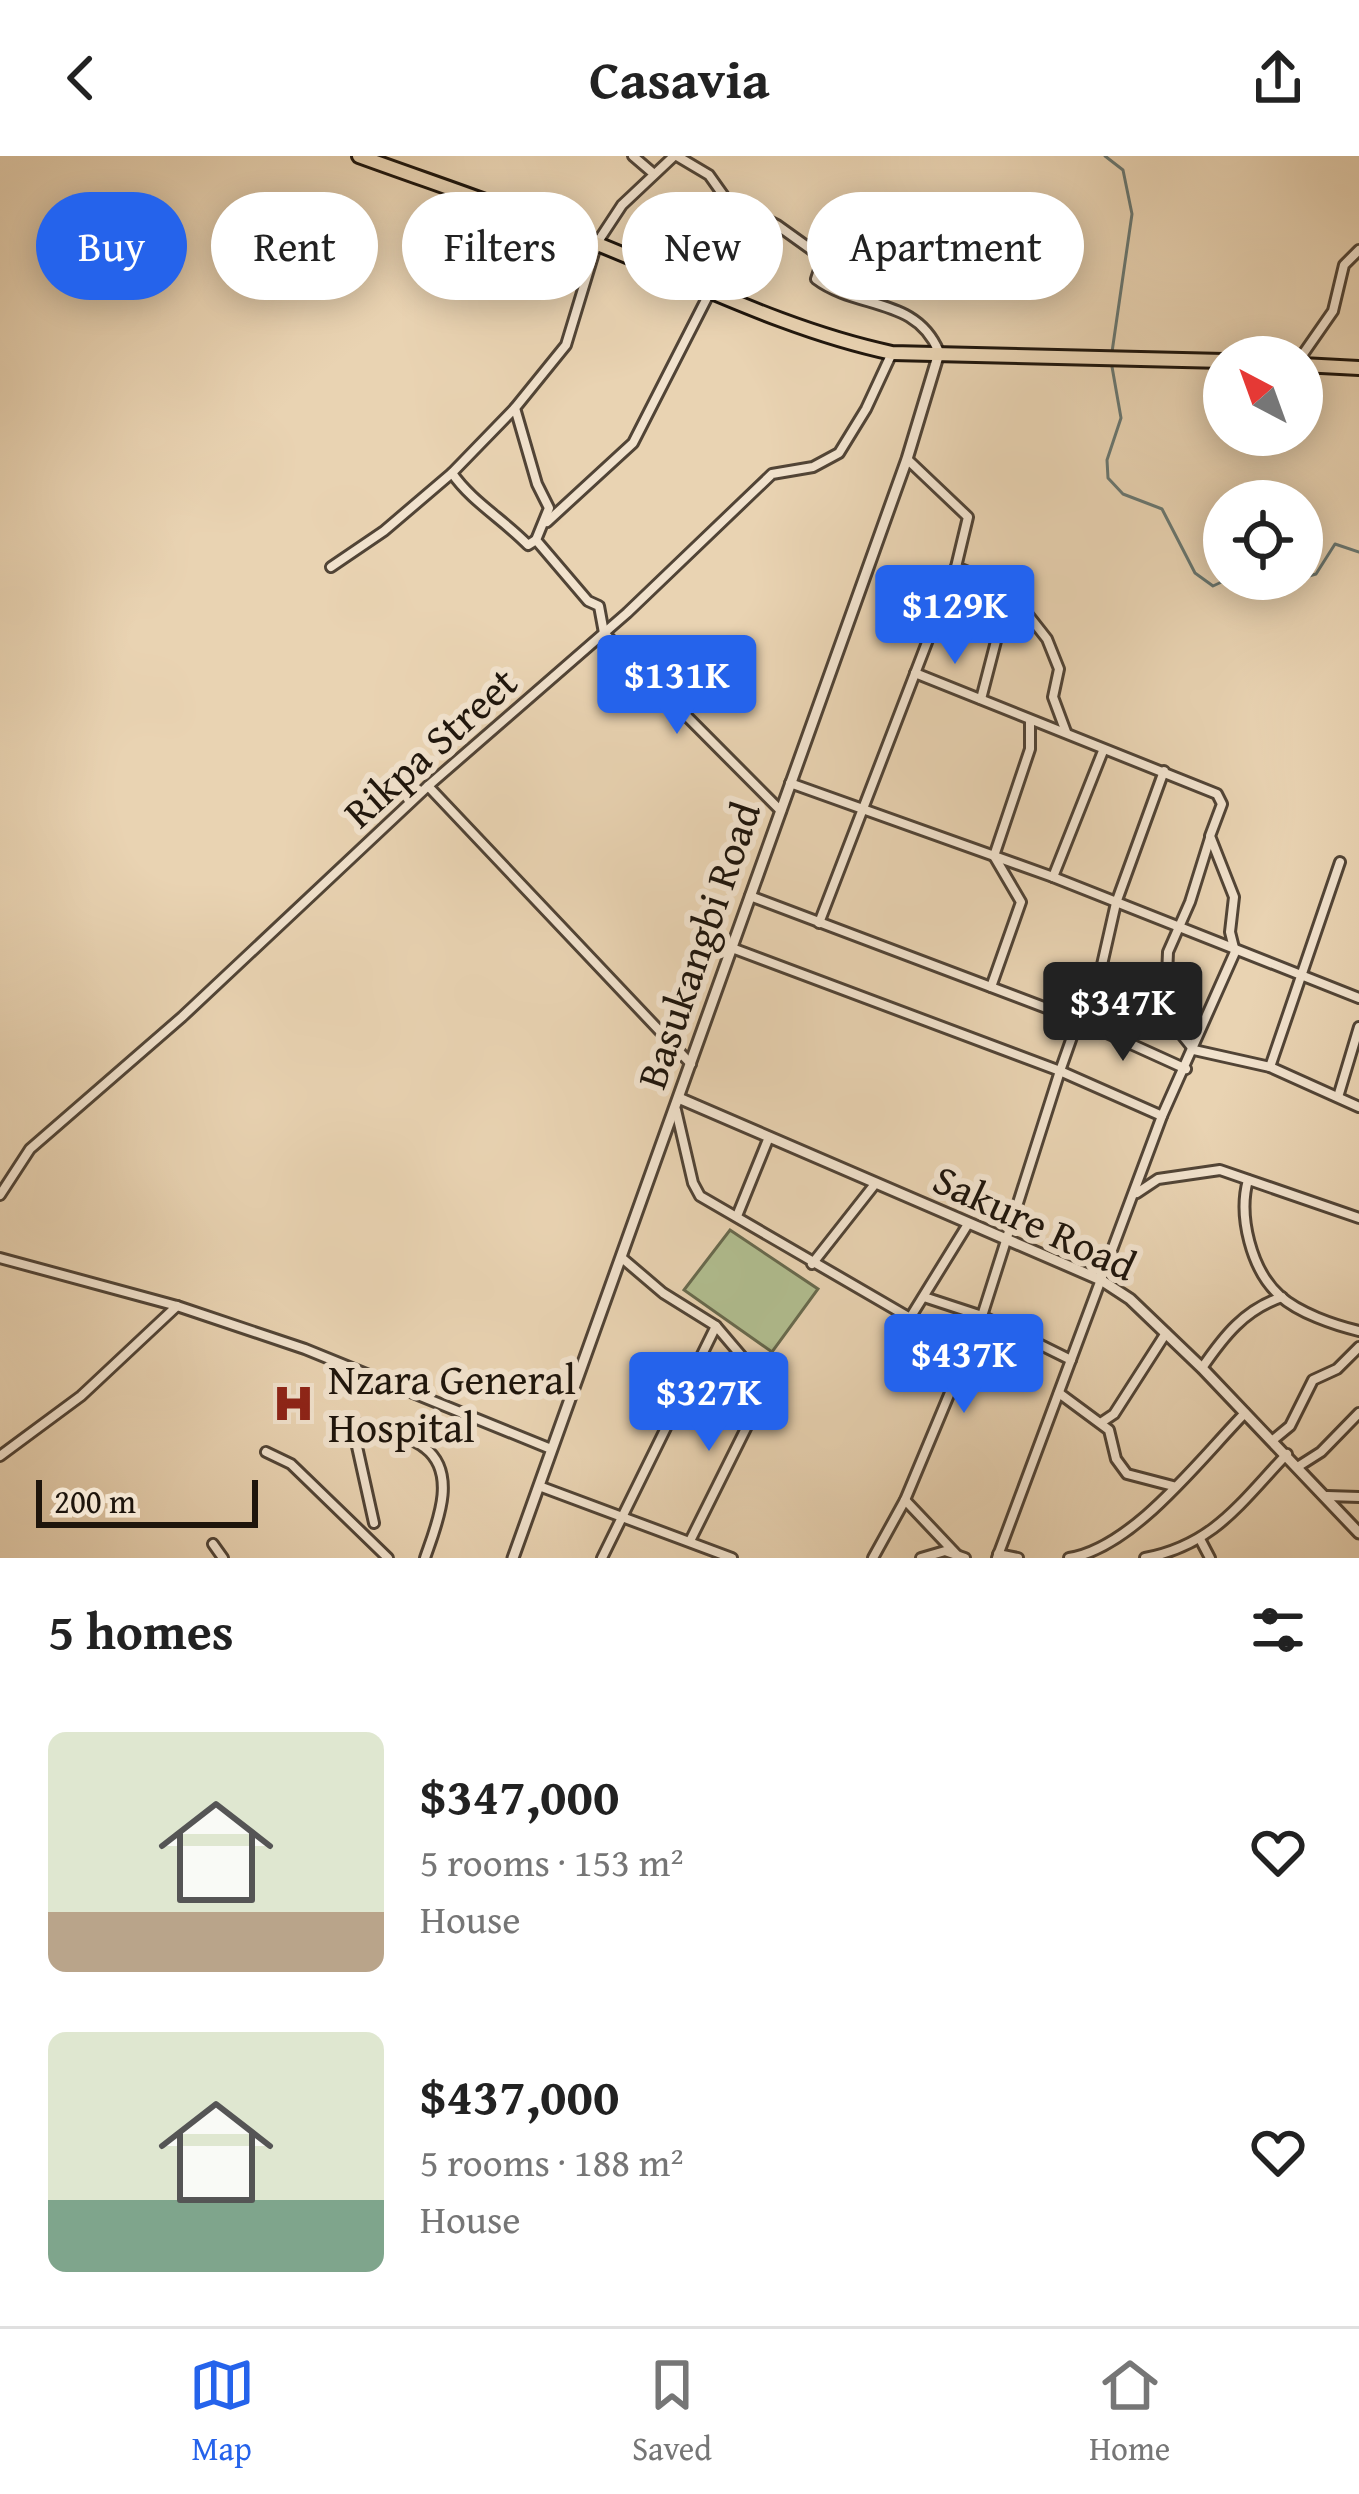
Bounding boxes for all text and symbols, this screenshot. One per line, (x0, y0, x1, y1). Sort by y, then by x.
text: Casavia (589, 39, 770, 118)
icon: back (48, 45, 114, 111)
icon: share (1245, 45, 1311, 111)
chip: Buy (36, 192, 187, 300)
chip: Rent (211, 192, 378, 300)
chip: Filters (402, 192, 598, 300)
chip: New (622, 192, 783, 300)
chip: Apartment (807, 192, 1084, 300)
north arrow (1203, 336, 1323, 456)
map controls (1203, 336, 1323, 600)
button: locate (1203, 480, 1323, 600)
pin: $129K (871, 565, 1039, 667)
text: $129K (902, 575, 1008, 632)
pin: $131K (593, 635, 761, 737)
text: $131K (624, 645, 730, 702)
street label: Rikpa Street (329, 652, 530, 841)
street label: Basukangbi Road (620, 793, 775, 1096)
pin: $347K (1039, 962, 1207, 1064)
text: $347K (1070, 972, 1176, 1029)
street label: Sakure Road (924, 1148, 1147, 1295)
pin: $437K (880, 1314, 1048, 1416)
text: $437K (911, 1324, 1017, 1381)
place label: Nzara General Hospital (328, 1348, 576, 1457)
pin: $327K (625, 1352, 793, 1454)
text: $327K (656, 1362, 762, 1419)
hospital icon: Nzara General Hospital (271, 1380, 317, 1426)
scale bar (36, 1474, 258, 1527)
text: 200 m (54, 1477, 136, 1525)
text: 5 homes (48, 1593, 234, 1668)
icon: filters (1245, 1597, 1311, 1663)
text: $347,000 (420, 1758, 619, 1833)
icon: home (144, 1780, 288, 1924)
icon: heart (1245, 1819, 1311, 1885)
text: 5 rooms · 153 m² (420, 1833, 684, 1890)
text: House (420, 1890, 521, 1947)
text: $437,000 (420, 2058, 619, 2133)
icon: home (144, 2080, 288, 2224)
icon: heart (1245, 2119, 1311, 2185)
text: 5 rooms · 188 m² (420, 2133, 684, 2190)
text: House (420, 2190, 521, 2247)
tab: Map (189, 2352, 255, 2472)
tab: Saved (632, 2352, 712, 2472)
tab: Home (1089, 2352, 1170, 2472)

